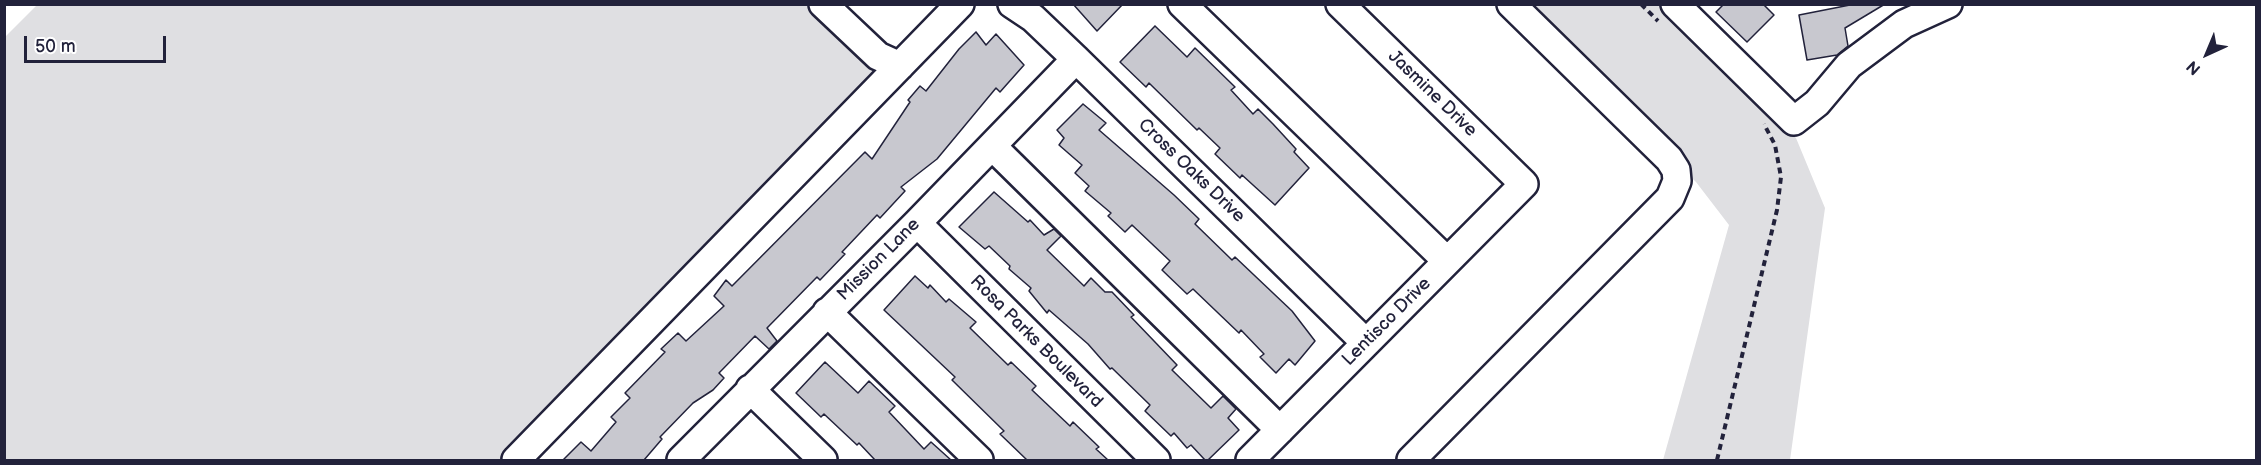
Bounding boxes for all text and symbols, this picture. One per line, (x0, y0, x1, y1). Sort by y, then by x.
scale bar (27, 24, 170, 62)
north arrow (2177, 24, 2237, 84)
text: 50 m (35, 36, 76, 57)
street label: Jasmine Drive (1383, 46, 1481, 142)
text: N (2183, 56, 2205, 78)
street label: Cross Oaks Drive (1133, 114, 1249, 228)
street label: Mission Lane (833, 214, 925, 306)
street label: Rosa Parks Boulevard (965, 271, 1107, 413)
street label: Lentisco Drive (1338, 273, 1436, 371)

